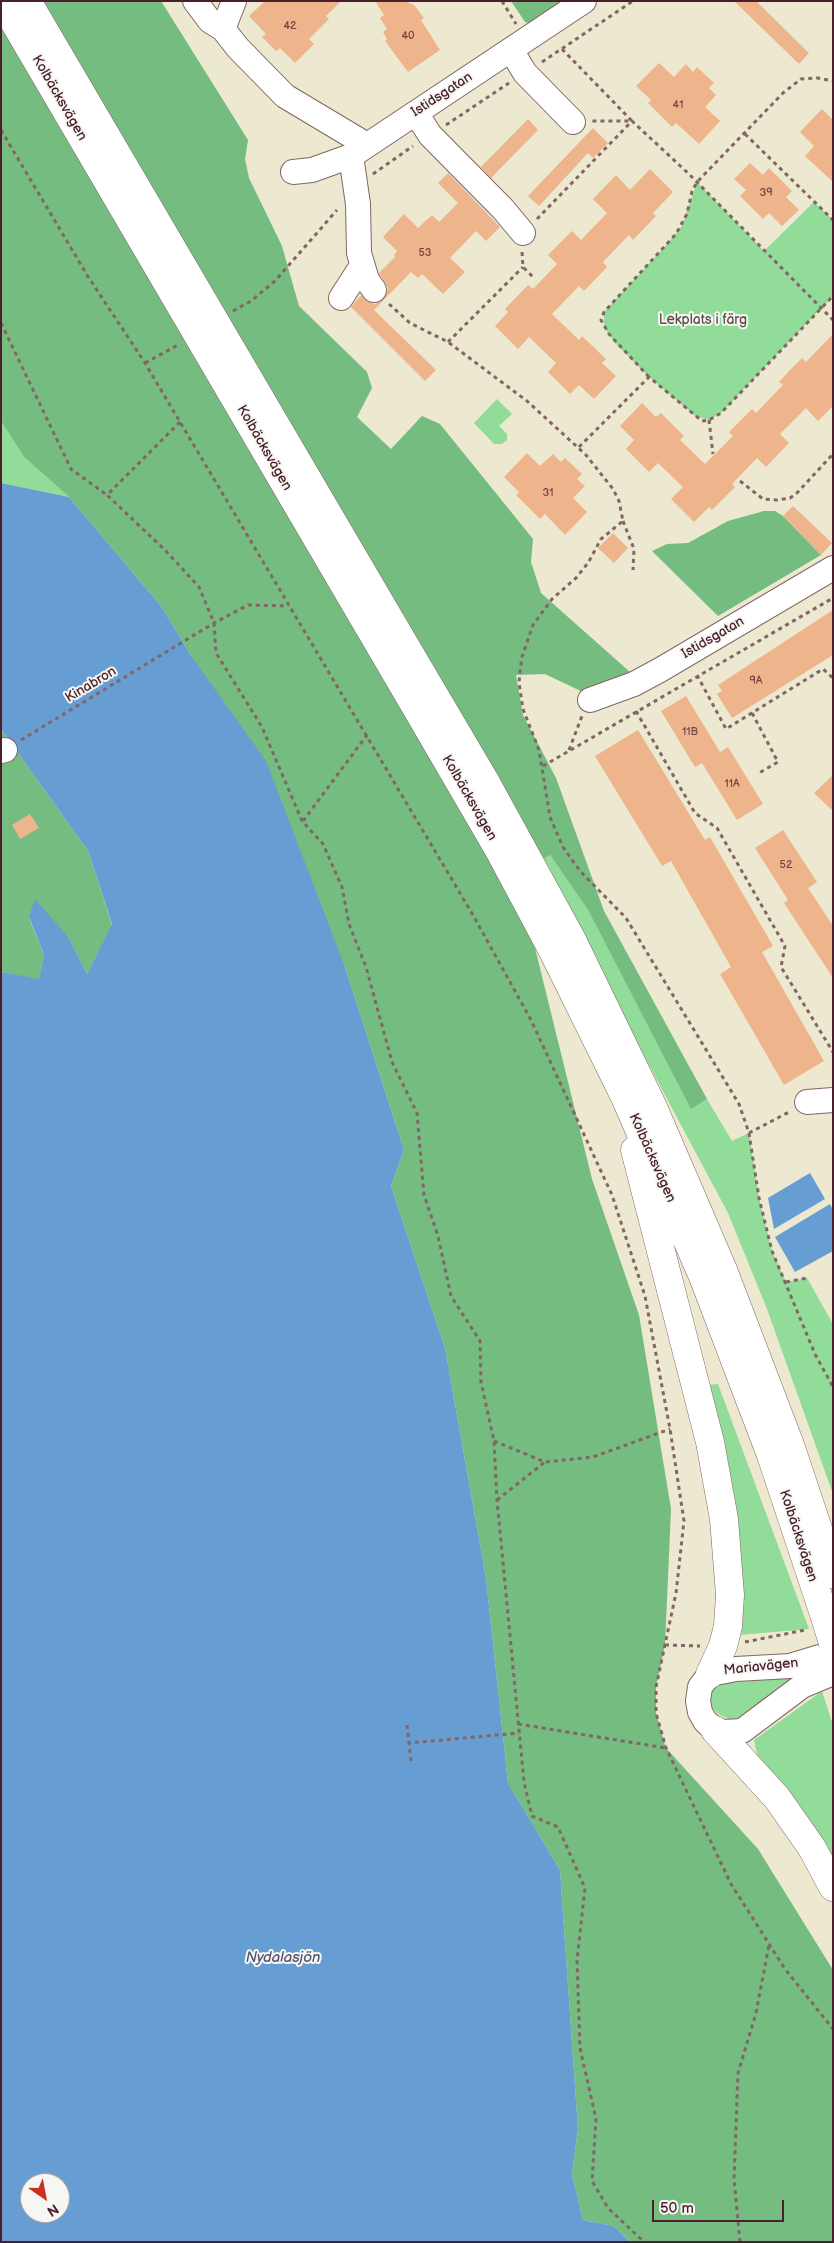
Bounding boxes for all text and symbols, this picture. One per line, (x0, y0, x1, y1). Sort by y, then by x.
house number: 42 (283, 19, 297, 33)
house number: 40 (401, 29, 415, 43)
street label: Kolbäcksvägen (28, 52, 90, 144)
street label: Istidsgatan (408, 69, 476, 121)
house number: 41 (673, 98, 683, 112)
house number: 39 (759, 186, 773, 200)
house number: 53 (418, 246, 432, 260)
park label: Lekplats i färg (659, 312, 747, 328)
street label: Kolbäcksvägen (233, 402, 295, 494)
house number: 31 (542, 486, 554, 500)
street label: Istidsgatan (679, 613, 747, 663)
street label: Kinabron (62, 663, 120, 707)
house number: 9A (749, 674, 763, 688)
house number: 11B (682, 725, 698, 739)
street label: Kolbäcksvägen (438, 752, 500, 844)
house number: 11A (724, 777, 740, 791)
house number: 52 (780, 858, 792, 872)
street label: Kolbäcksvägen (625, 1111, 679, 1205)
street label: Kolbäcksvägen (775, 1488, 821, 1584)
street label: Mariavägen (723, 1655, 799, 1679)
water label: Nydalasjön (246, 1949, 320, 1967)
north arrow (20, 2173, 70, 2223)
scale bar (654, 2190, 786, 2222)
text: 50 m (660, 2199, 694, 2218)
text: N (44, 2200, 62, 2220)

